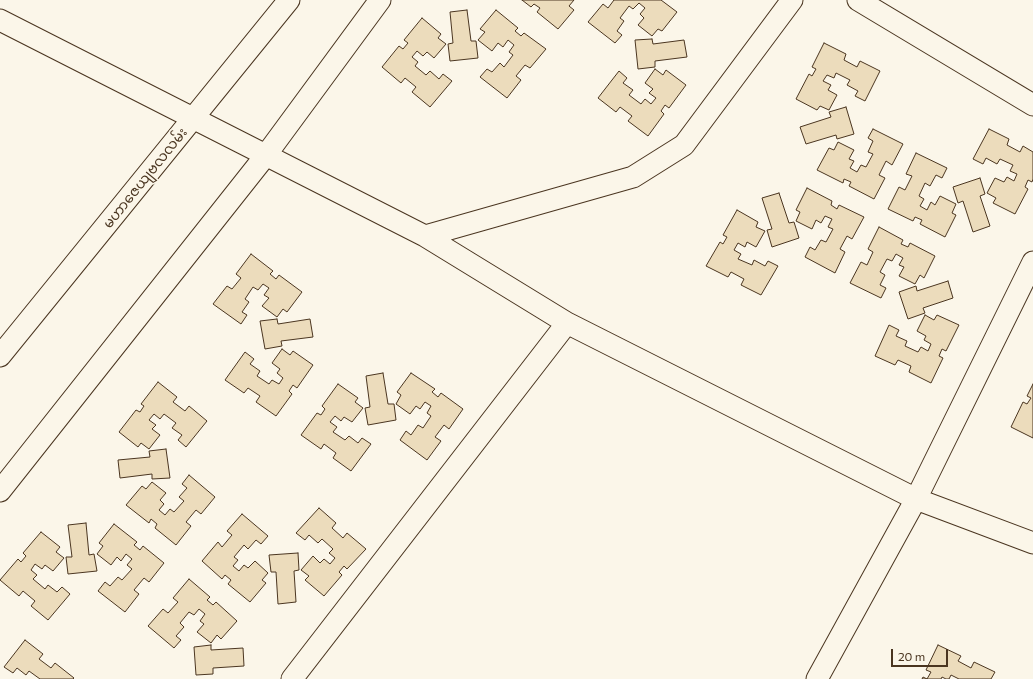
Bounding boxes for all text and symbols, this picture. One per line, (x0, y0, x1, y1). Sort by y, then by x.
street label: မဟာဇေယျဗလလမ်း (99, 124, 191, 232)
scale bar (893, 641, 950, 667)
text: 20 m (898, 649, 925, 663)

